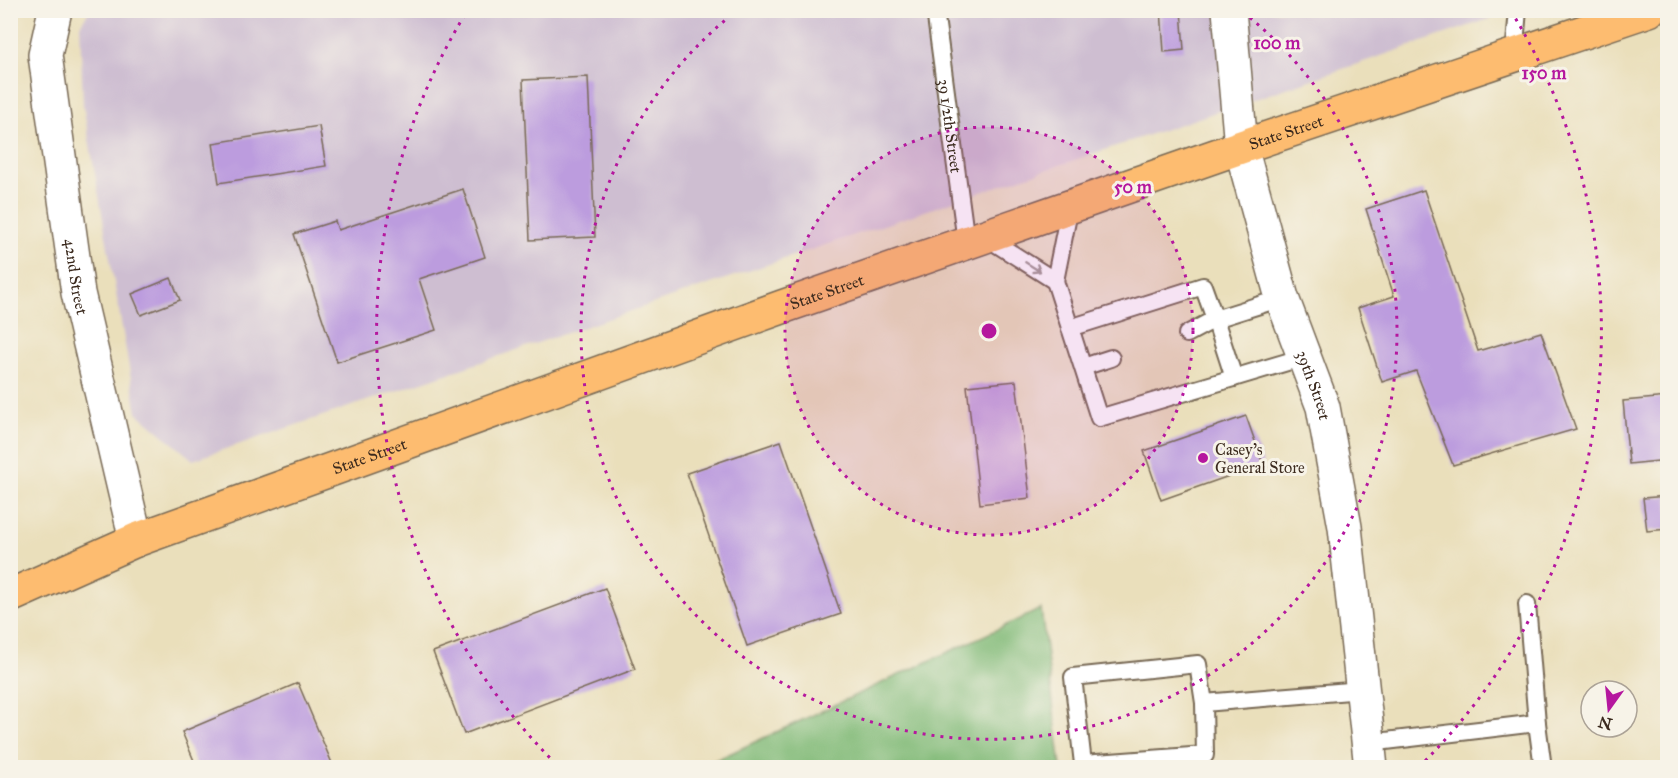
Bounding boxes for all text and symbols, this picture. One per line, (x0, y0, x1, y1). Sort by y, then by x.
text: 100 m (1254, 32, 1301, 54)
text: 150 m (1522, 62, 1567, 84)
street label: 39 1/2th Street (934, 78, 966, 175)
street label: State Street (1246, 111, 1326, 154)
text: 50 m (1114, 176, 1153, 198)
street label: 42nd Street (61, 238, 92, 317)
one-way arrow (1024, 262, 1041, 274)
street label: State Street (787, 270, 867, 314)
centre of rings (979, 321, 999, 341)
street label: 39th Street (1293, 348, 1334, 422)
street label: State Street (330, 434, 409, 478)
place label: Casey's General Store (1215, 440, 1305, 477)
marker: Casey's General Store (1196, 451, 1210, 465)
north arrow (1579, 679, 1639, 739)
text: N (1596, 712, 1614, 734)

